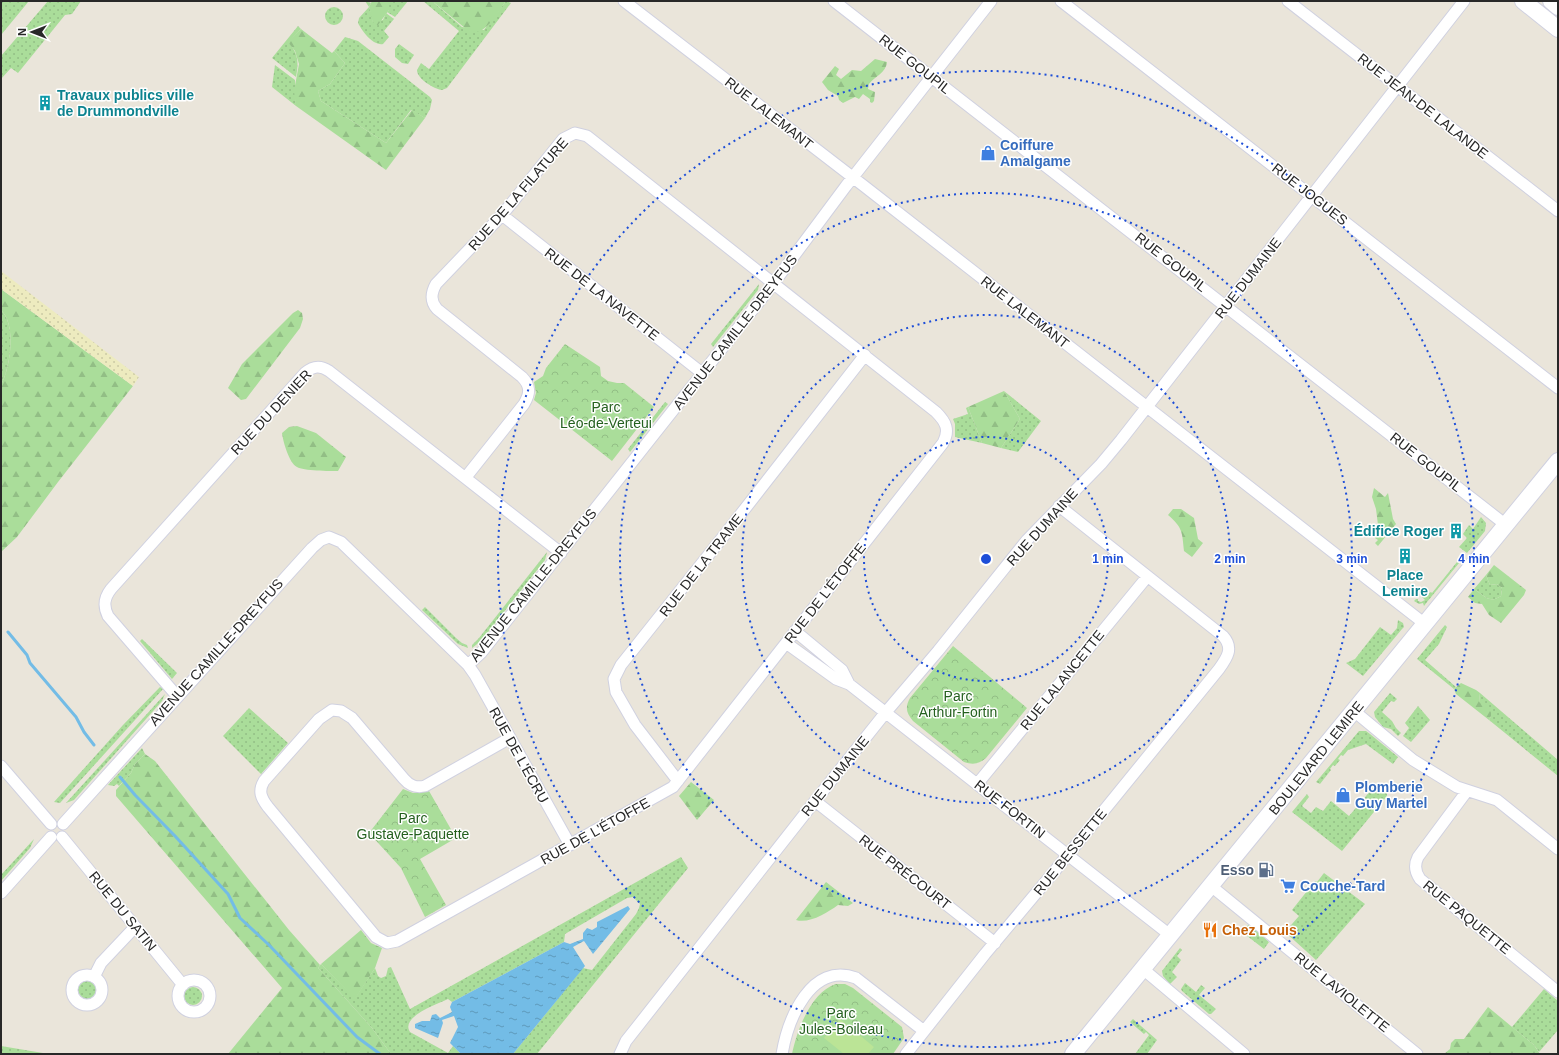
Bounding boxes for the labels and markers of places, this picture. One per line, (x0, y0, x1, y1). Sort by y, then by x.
place label: Travaux publics ville de Drummondville (57, 87, 194, 119)
building icon: Travaux publics ville de Drummondville (36, 94, 54, 112)
place label: Coiffure Amalgame (1000, 137, 1071, 169)
shop icon: Coiffure Amalgame (979, 144, 997, 162)
building icon: Édifice Roger (1447, 522, 1465, 540)
place label: Édifice Roger (1354, 523, 1445, 539)
building icon: Place Lemire (1396, 547, 1414, 565)
centre of rings (979, 552, 993, 566)
place label: Place Lemire (1382, 567, 1428, 599)
place label: Plomberie Guy Martel (1355, 779, 1427, 811)
shop icon: Plomberie Guy Martel (1334, 786, 1352, 804)
fuel station icon: Esso (1257, 861, 1275, 879)
place label: Esso (1221, 862, 1254, 878)
supermarket icon: Couche-Tard (1279, 877, 1297, 895)
place label: Couche-Tard (1300, 878, 1385, 894)
restaurant icon: Chez Louis (1201, 921, 1219, 939)
place label: Chez Louis (1222, 922, 1297, 938)

